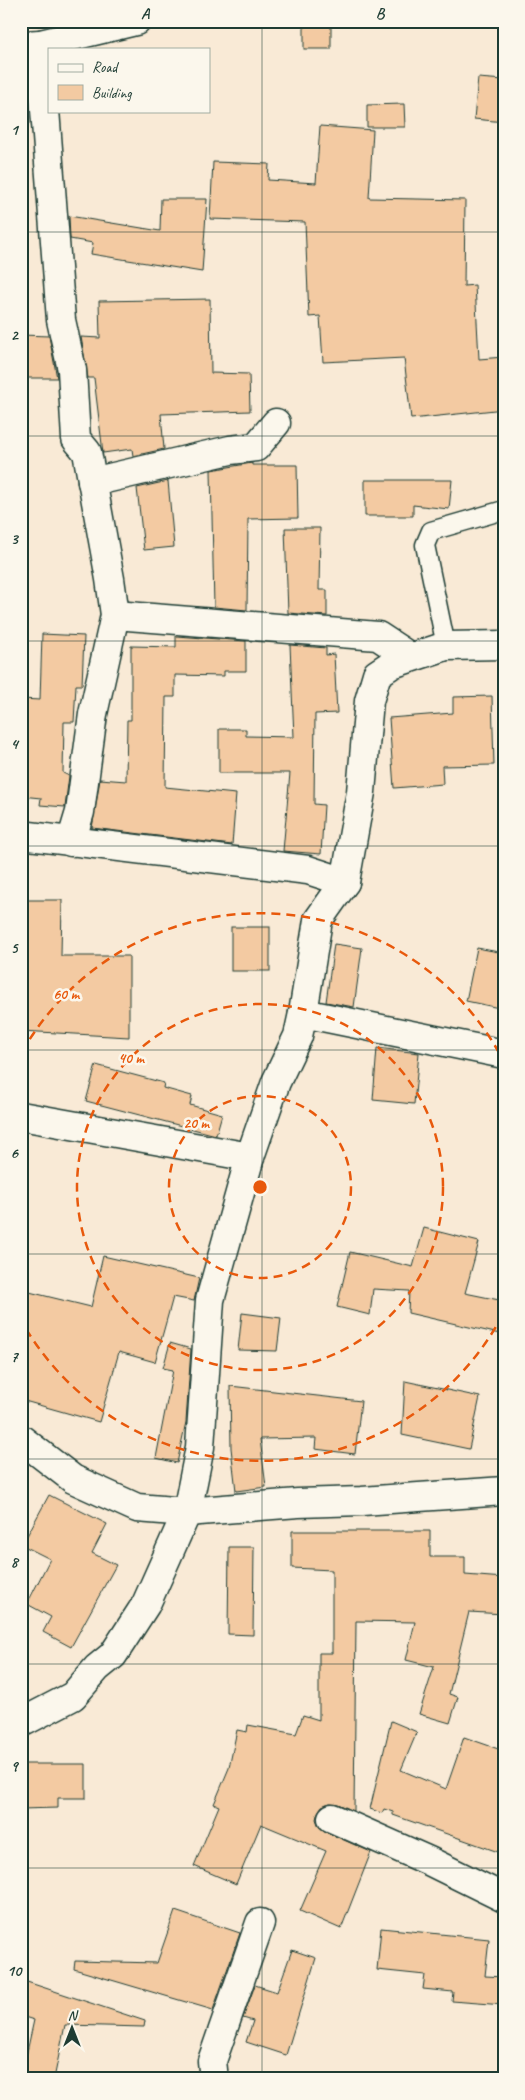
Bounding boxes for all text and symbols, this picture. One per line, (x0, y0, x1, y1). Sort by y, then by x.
text: A (141, 4, 151, 24)
text: B (376, 4, 386, 24)
legend (48, 48, 210, 112)
text: Road (92, 58, 119, 77)
text: Building (92, 84, 132, 103)
text: 1 (10, 120, 19, 140)
text: 2 (10, 325, 19, 345)
text: 3 (10, 529, 19, 549)
text: 4 (10, 734, 19, 754)
text: 5 (11, 938, 20, 958)
text: 60 m (53, 985, 80, 1004)
text: 40 m (118, 1049, 145, 1068)
text: 20 m (183, 1114, 210, 1133)
text: 6 (10, 1143, 19, 1163)
centre of rings (251, 1178, 269, 1196)
text: 7 (10, 1347, 19, 1367)
text: 8 (10, 1552, 19, 1572)
text: 9 (10, 1756, 19, 1776)
text: 10 (7, 1961, 23, 1981)
north arrow (48, 2002, 98, 2052)
text: N (68, 2007, 79, 2024)

